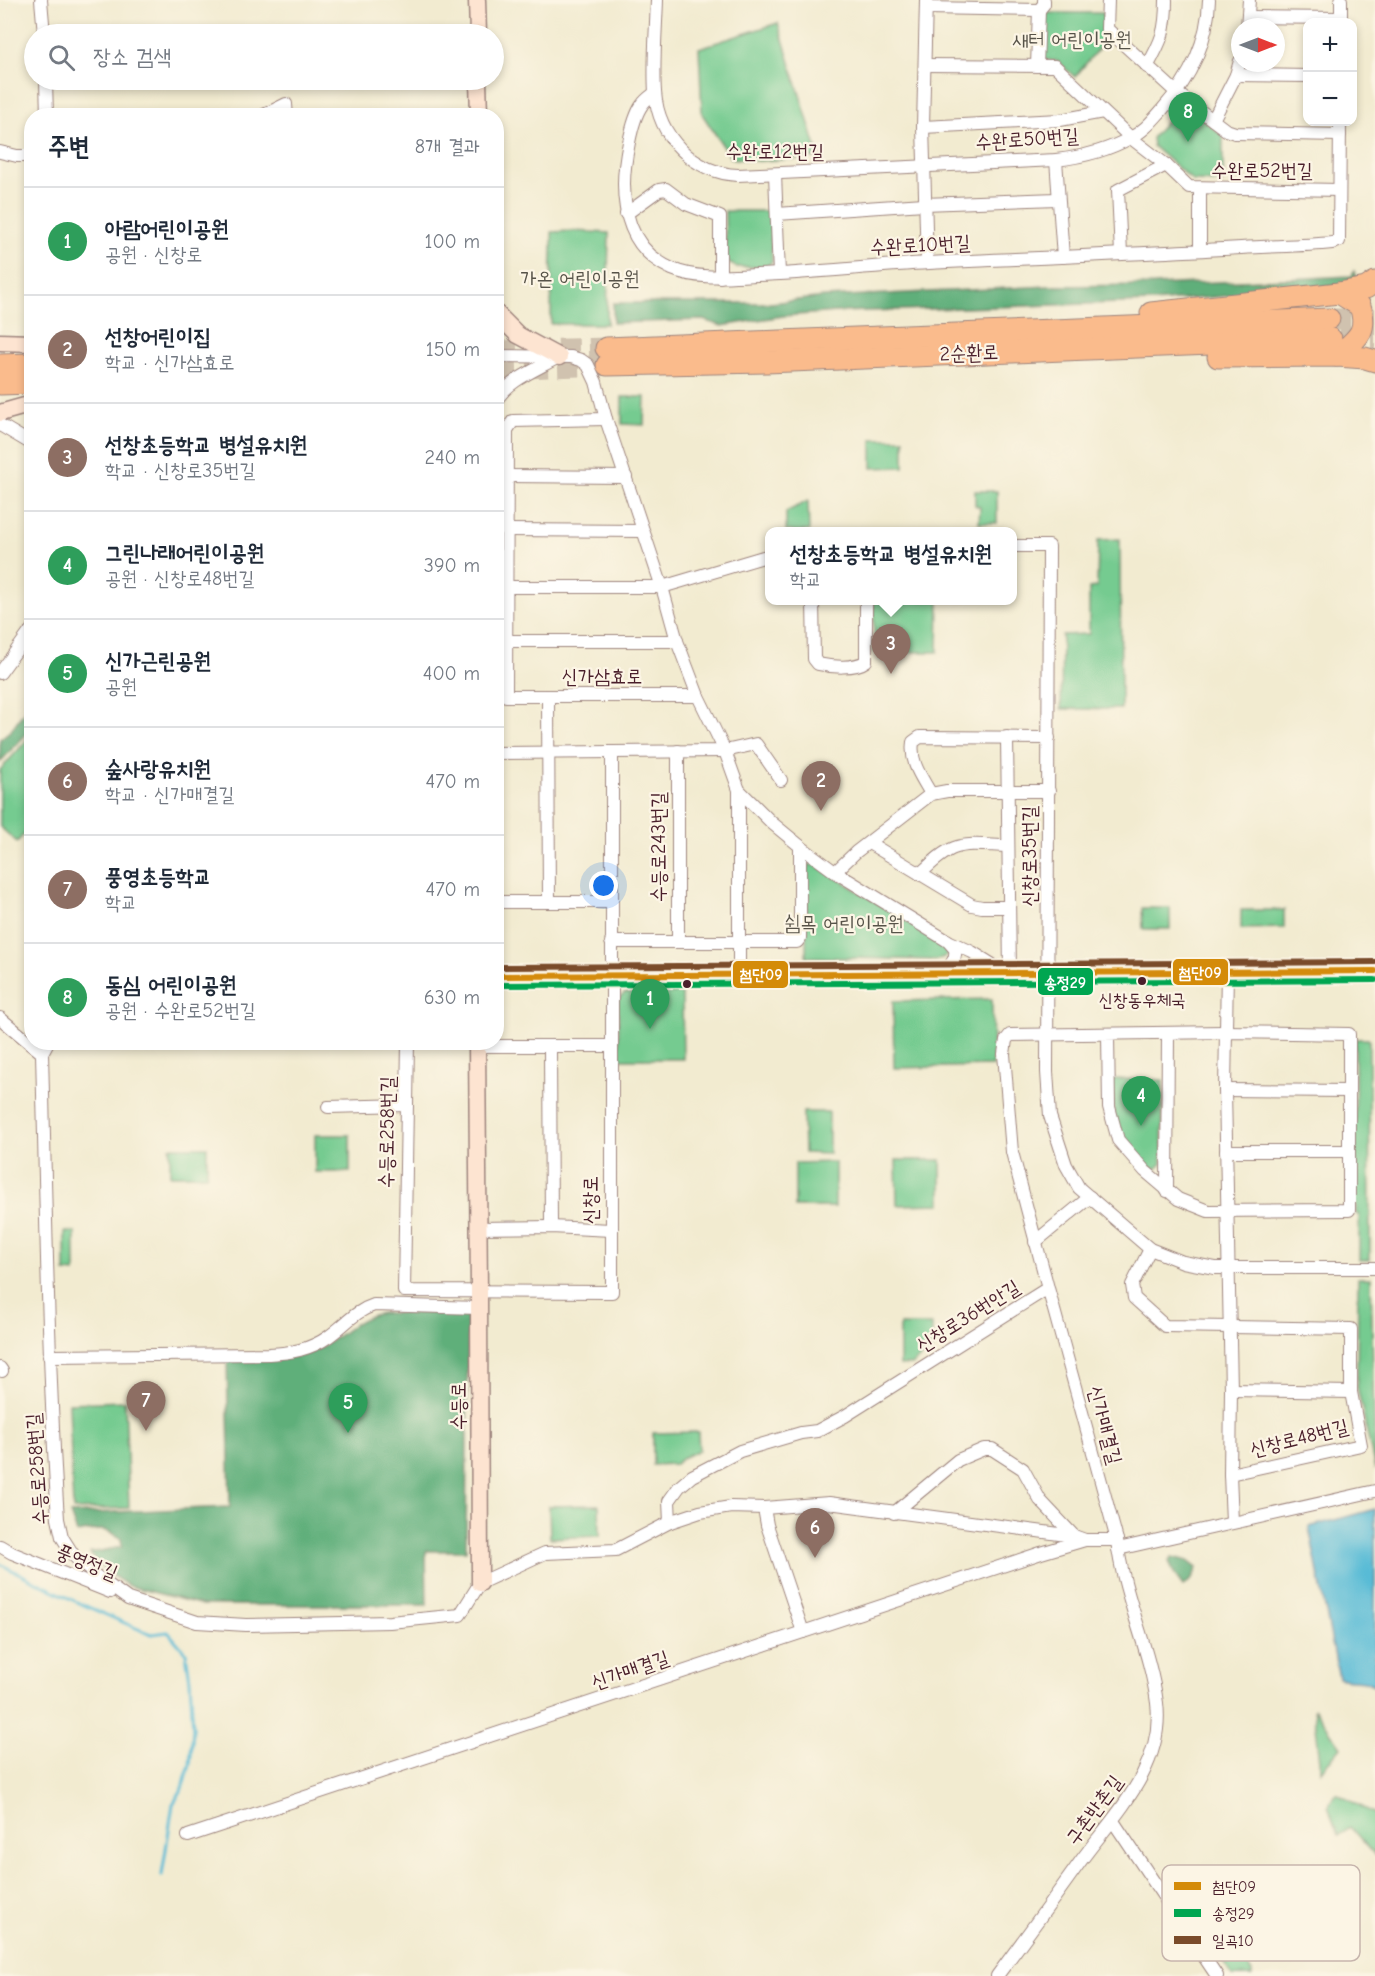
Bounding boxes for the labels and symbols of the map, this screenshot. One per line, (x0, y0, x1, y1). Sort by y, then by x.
north arrow (1231, 18, 1285, 72)
park label: 새터 어린이공원 (1012, 28, 1132, 51)
pin: 8 (1168, 92, 1208, 142)
street label: 수완로50번길 (975, 124, 1079, 154)
street label: 수완로12번길 (726, 140, 824, 163)
street label: 수완로52번길 (1211, 159, 1313, 182)
street label: 수완로10번길 (869, 231, 971, 259)
park label: 가온 어린이공원 (520, 267, 640, 290)
street label: 2순환로 (939, 340, 999, 366)
pin: 3 (872, 624, 910, 674)
street label: 신가삼효로 (562, 665, 642, 688)
pin: 2 (802, 762, 840, 811)
street label: 수등로243번길 (647, 792, 670, 902)
street label: 신창로35번길 (1018, 805, 1041, 907)
your location (589, 871, 618, 900)
park label: 쉼목 어린이공원 (784, 912, 904, 935)
line badge: 첨단09 (1172, 958, 1229, 986)
line badge: 첨단09 (732, 960, 789, 989)
text: 첨단09 (1178, 964, 1222, 982)
text: 첨단09 (739, 966, 783, 984)
line badge: 송정29 (1037, 967, 1094, 996)
text: 송정29 (1044, 974, 1086, 992)
marker: 신창동우체국 (1136, 975, 1148, 987)
unlabelled marker (681, 978, 693, 990)
pin: 1 (630, 980, 670, 1029)
place label: 신창동우체국 (1099, 990, 1185, 1011)
street label: 수등로258번길 (375, 1076, 399, 1188)
pin: 4 (1122, 1076, 1160, 1126)
street label: 신창로 (579, 1176, 602, 1224)
street label: 신창로36번안길 (912, 1275, 1024, 1357)
pin: 7 (126, 1382, 166, 1431)
street label: 수등로 (447, 1382, 470, 1430)
street label: 신가매결길 (1083, 1383, 1127, 1467)
pin: 5 (328, 1384, 368, 1433)
street label: 수등로258번길 (22, 1412, 52, 1526)
street label: 신창로48번길 (1247, 1415, 1351, 1461)
pin: 6 (796, 1508, 834, 1558)
street label: 풍영정길 (53, 1539, 121, 1585)
street label: 신가매결길 (588, 1646, 672, 1694)
street label: 구촌반촌길 (1061, 1771, 1127, 1849)
legend (1162, 1865, 1360, 1961)
text: 첨단09 (1212, 1878, 1256, 1896)
text: 송정29 (1212, 1905, 1255, 1923)
text: 일곡10 (1212, 1932, 1254, 1950)

